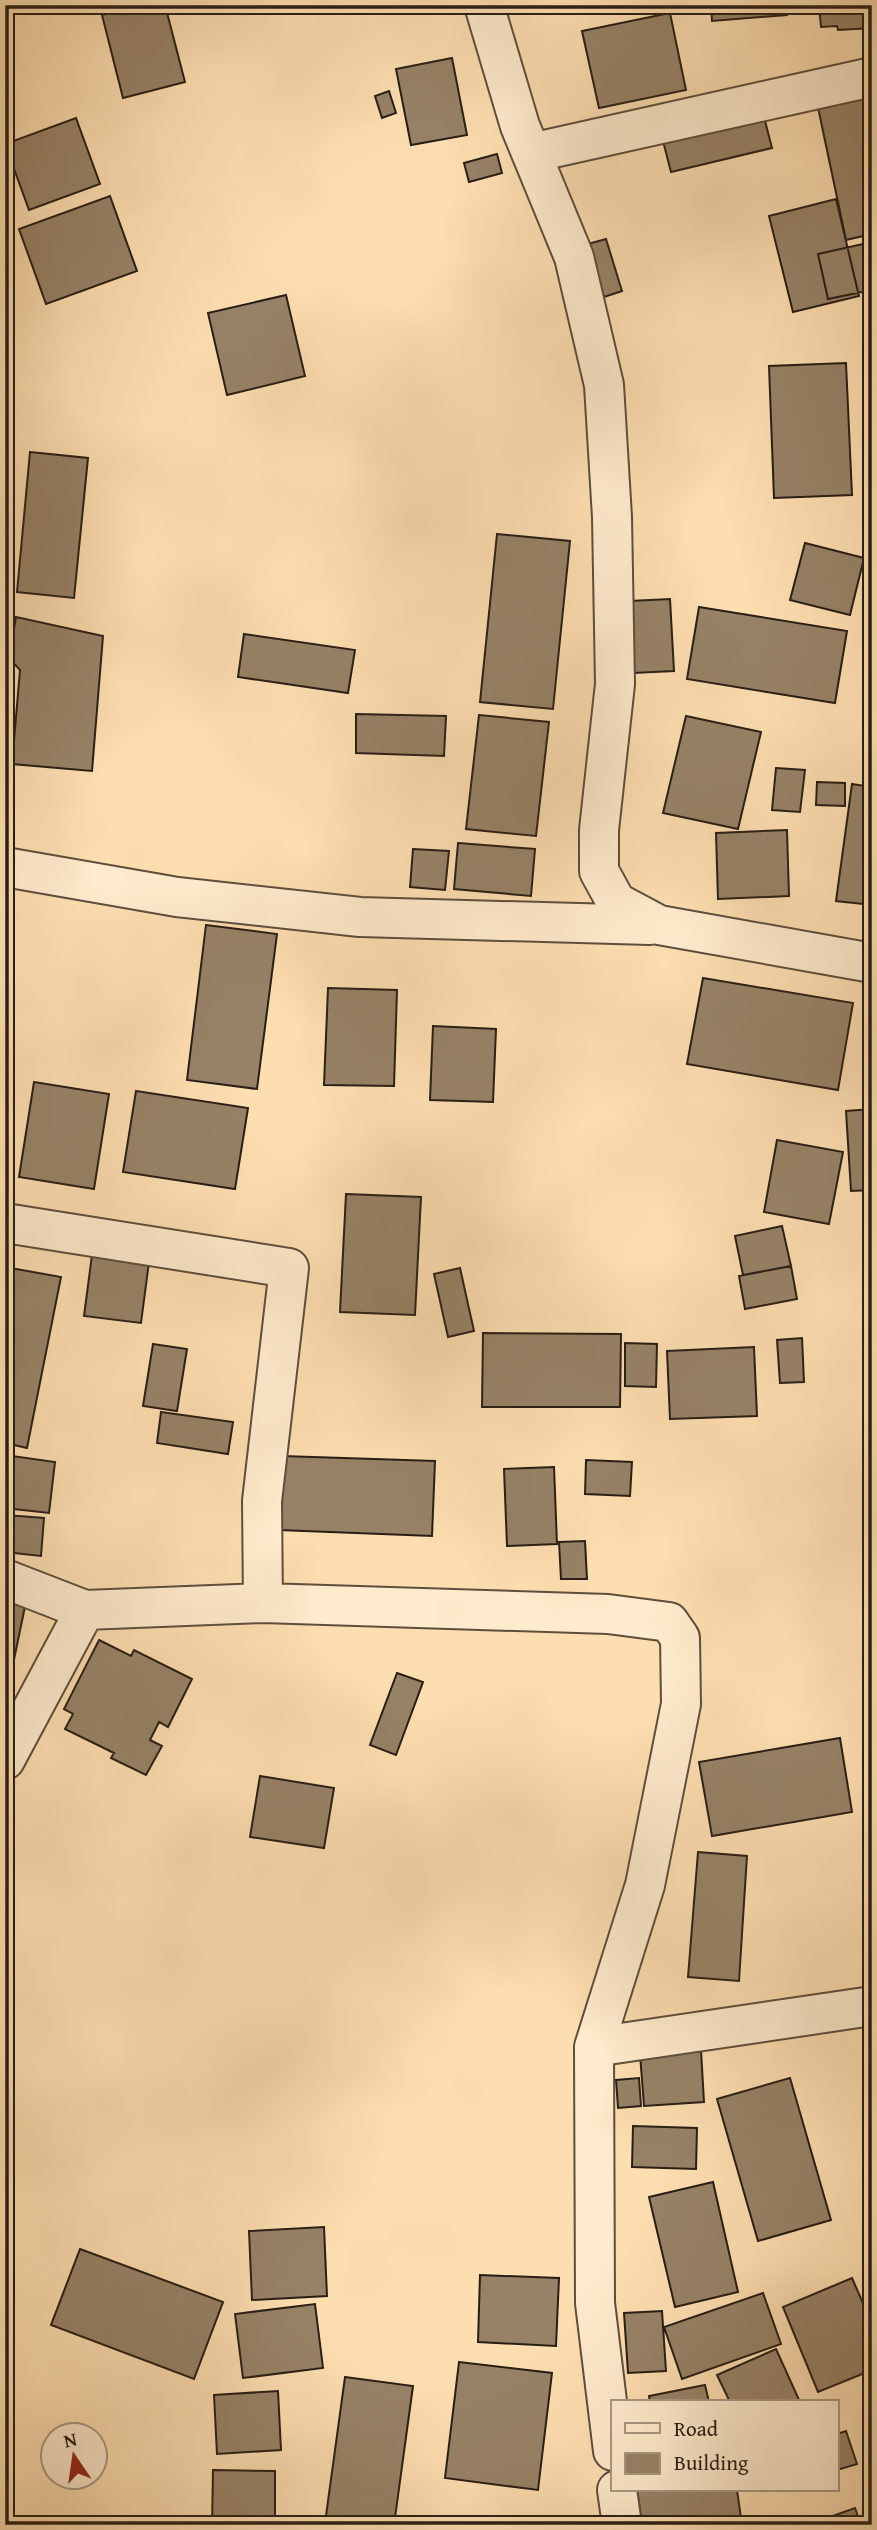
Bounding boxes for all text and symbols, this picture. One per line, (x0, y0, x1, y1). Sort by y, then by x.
legend (611, 2400, 838, 2492)
text: Road (674, 2413, 719, 2444)
north arrow (38, 2422, 108, 2492)
text: N (61, 2424, 80, 2455)
text: Building (674, 2447, 749, 2478)

